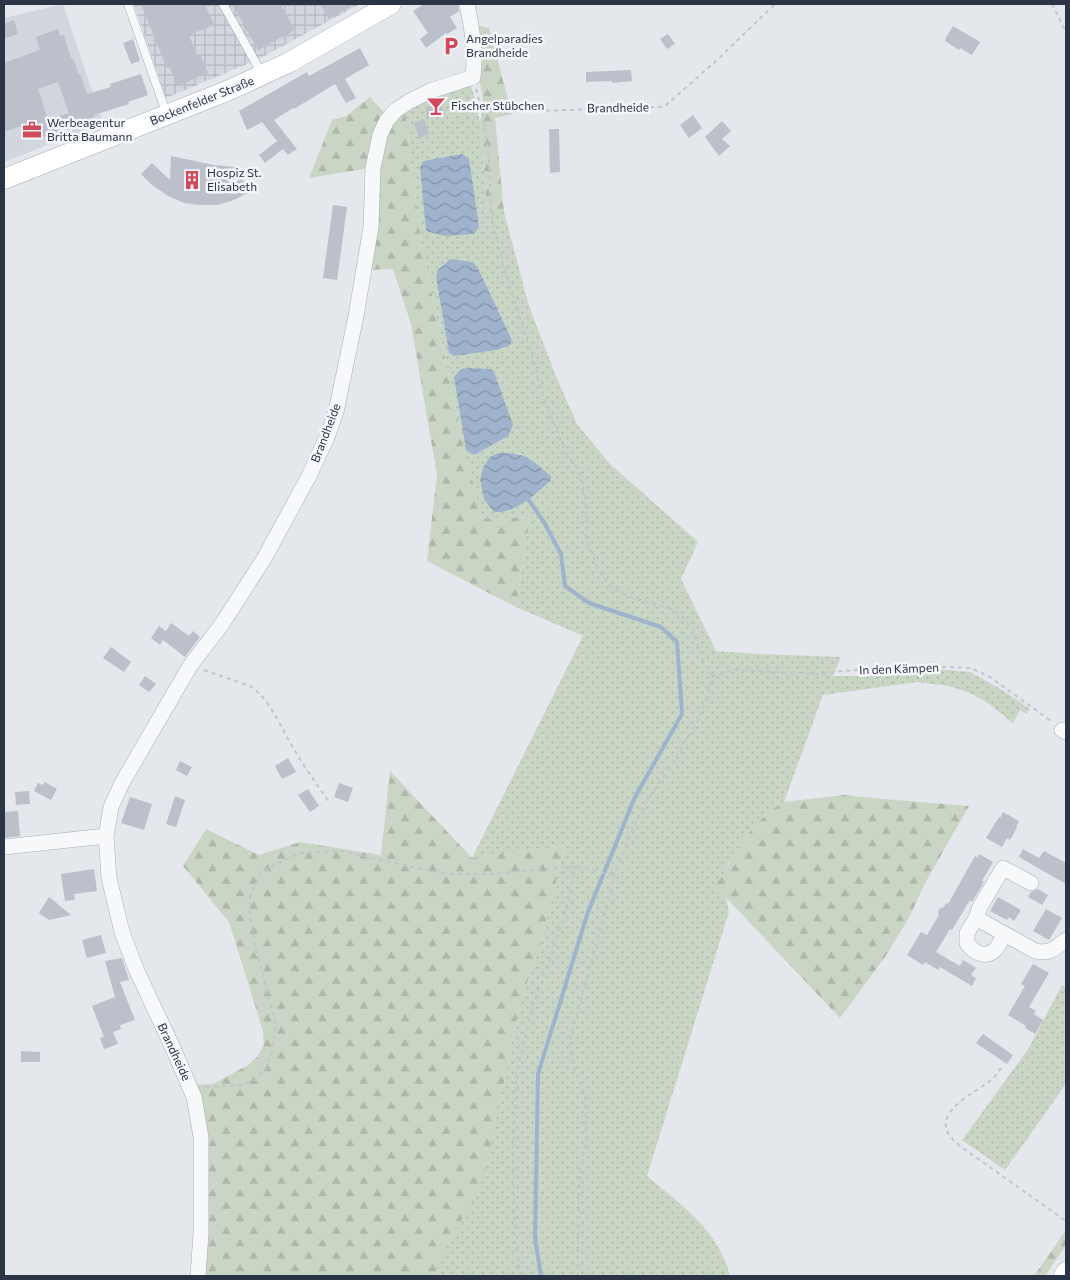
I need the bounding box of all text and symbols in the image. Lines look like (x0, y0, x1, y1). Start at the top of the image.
place label: Angelparadies Brandheide (466, 31, 543, 59)
parking icon: Angelparadies Brandheide (440, 35, 462, 57)
street label: Bockenfelder Straße (148, 73, 256, 127)
bar icon: Fischer Stübchen (425, 95, 447, 117)
place label: Fischer Stübchen (451, 98, 544, 112)
street label: Brandheide (587, 99, 649, 115)
place label: Werbeagentur Britta Baumann (47, 115, 132, 143)
office icon: Werbeagentur Britta Baumann (21, 119, 43, 141)
place label: Hospiz St. Elisabeth (207, 165, 262, 193)
building icon: Hospiz St. Elisabeth (181, 169, 203, 191)
street label: Brandheide (307, 401, 343, 464)
street label: In den Kämpen (859, 660, 939, 676)
street label: Brandheide (155, 1020, 194, 1083)

